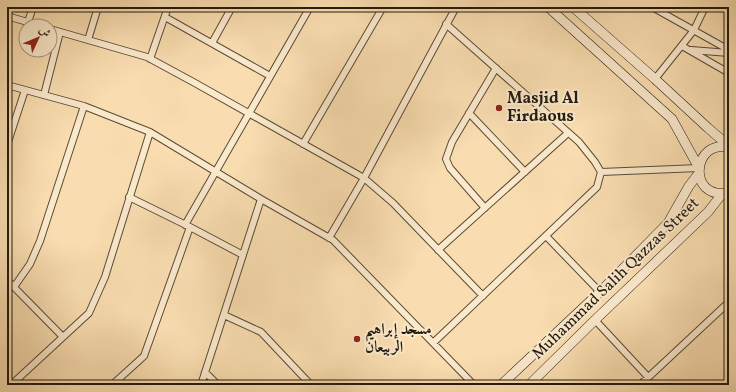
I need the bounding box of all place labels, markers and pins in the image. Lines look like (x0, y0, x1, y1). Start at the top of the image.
place label: Masjid Al Firdaous (507, 88, 579, 128)
marker: Masjid Al Firdaous (494, 103, 504, 113)
place label: مسجد إبراهيم الربيعان (365, 319, 432, 359)
marker: مسجد إبراهيم الربيعان (352, 334, 362, 344)

